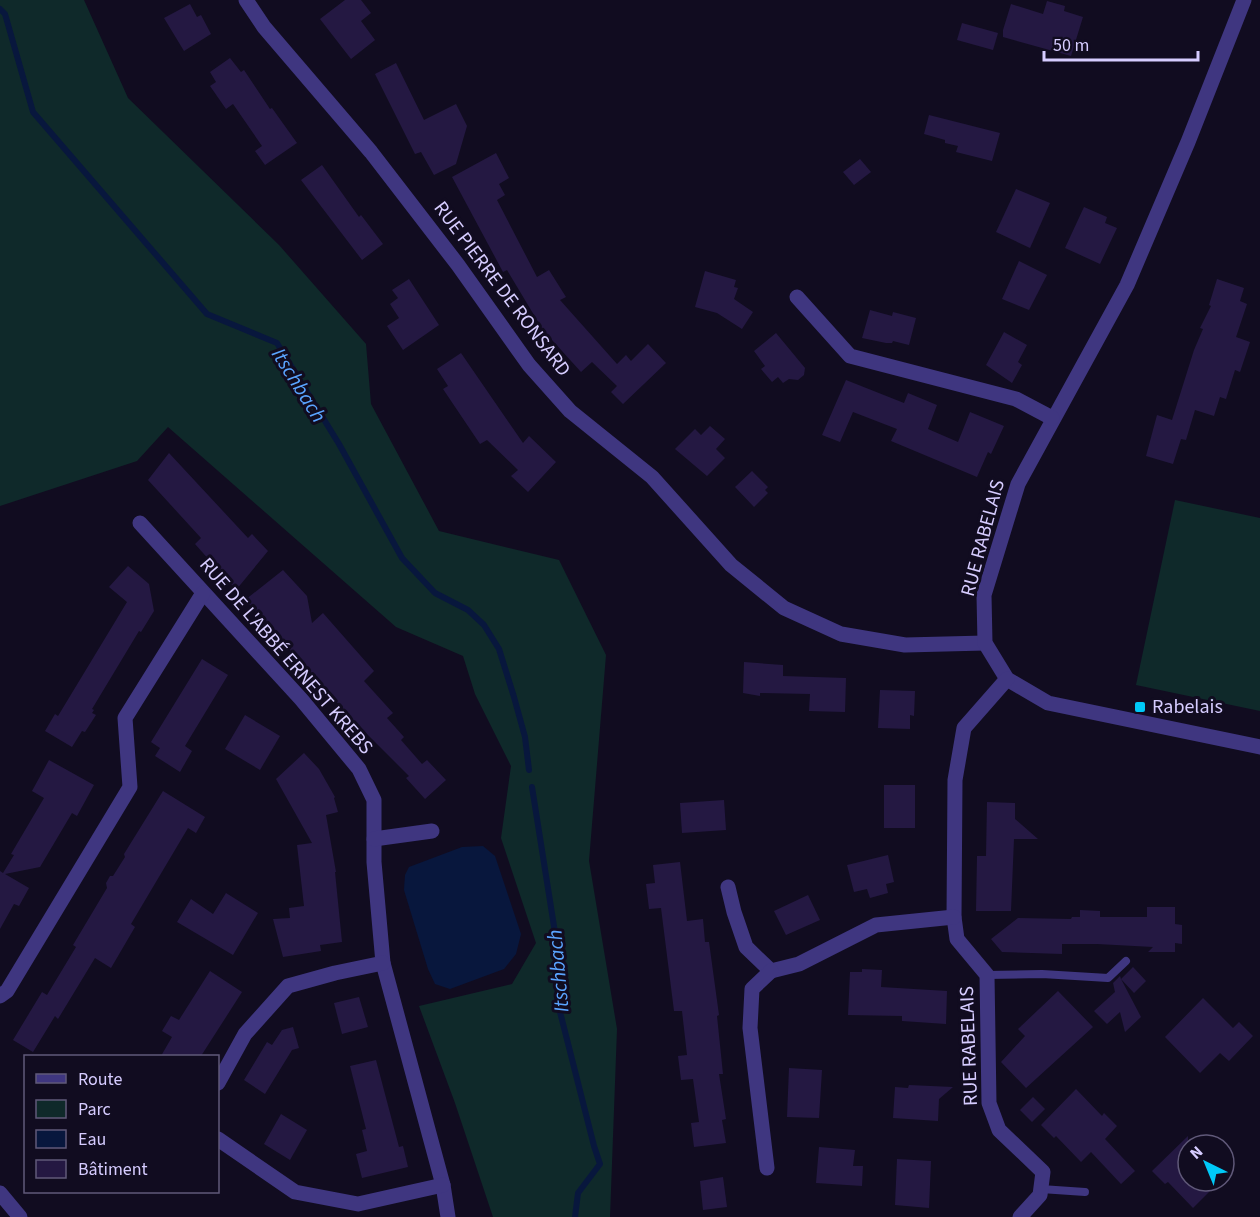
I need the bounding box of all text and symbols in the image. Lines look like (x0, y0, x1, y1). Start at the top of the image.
scale bar (1044, 24, 1198, 62)
text: 50 m (1053, 33, 1089, 58)
street label: RUE PIERRE DE RONSARD (427, 196, 577, 382)
water label: Itschbach (264, 342, 334, 428)
street label: RUE RABELAIS (954, 476, 1012, 600)
street label: RUE DE L'ABBÉ ERNEST KREBS (193, 552, 379, 760)
place label: Rabelais (1152, 693, 1223, 721)
marker: Rabelais (1133, 700, 1147, 714)
water label: Itschbach (539, 928, 577, 1014)
street label: RUE RABELAIS (953, 986, 985, 1106)
legend (24, 1055, 219, 1193)
text: Route (78, 1067, 122, 1092)
text: Parc (78, 1097, 111, 1122)
text: Eau (78, 1127, 106, 1152)
north arrow (1176, 1133, 1236, 1193)
text: N (1185, 1141, 1208, 1164)
text: Bâtiment (78, 1157, 148, 1182)

